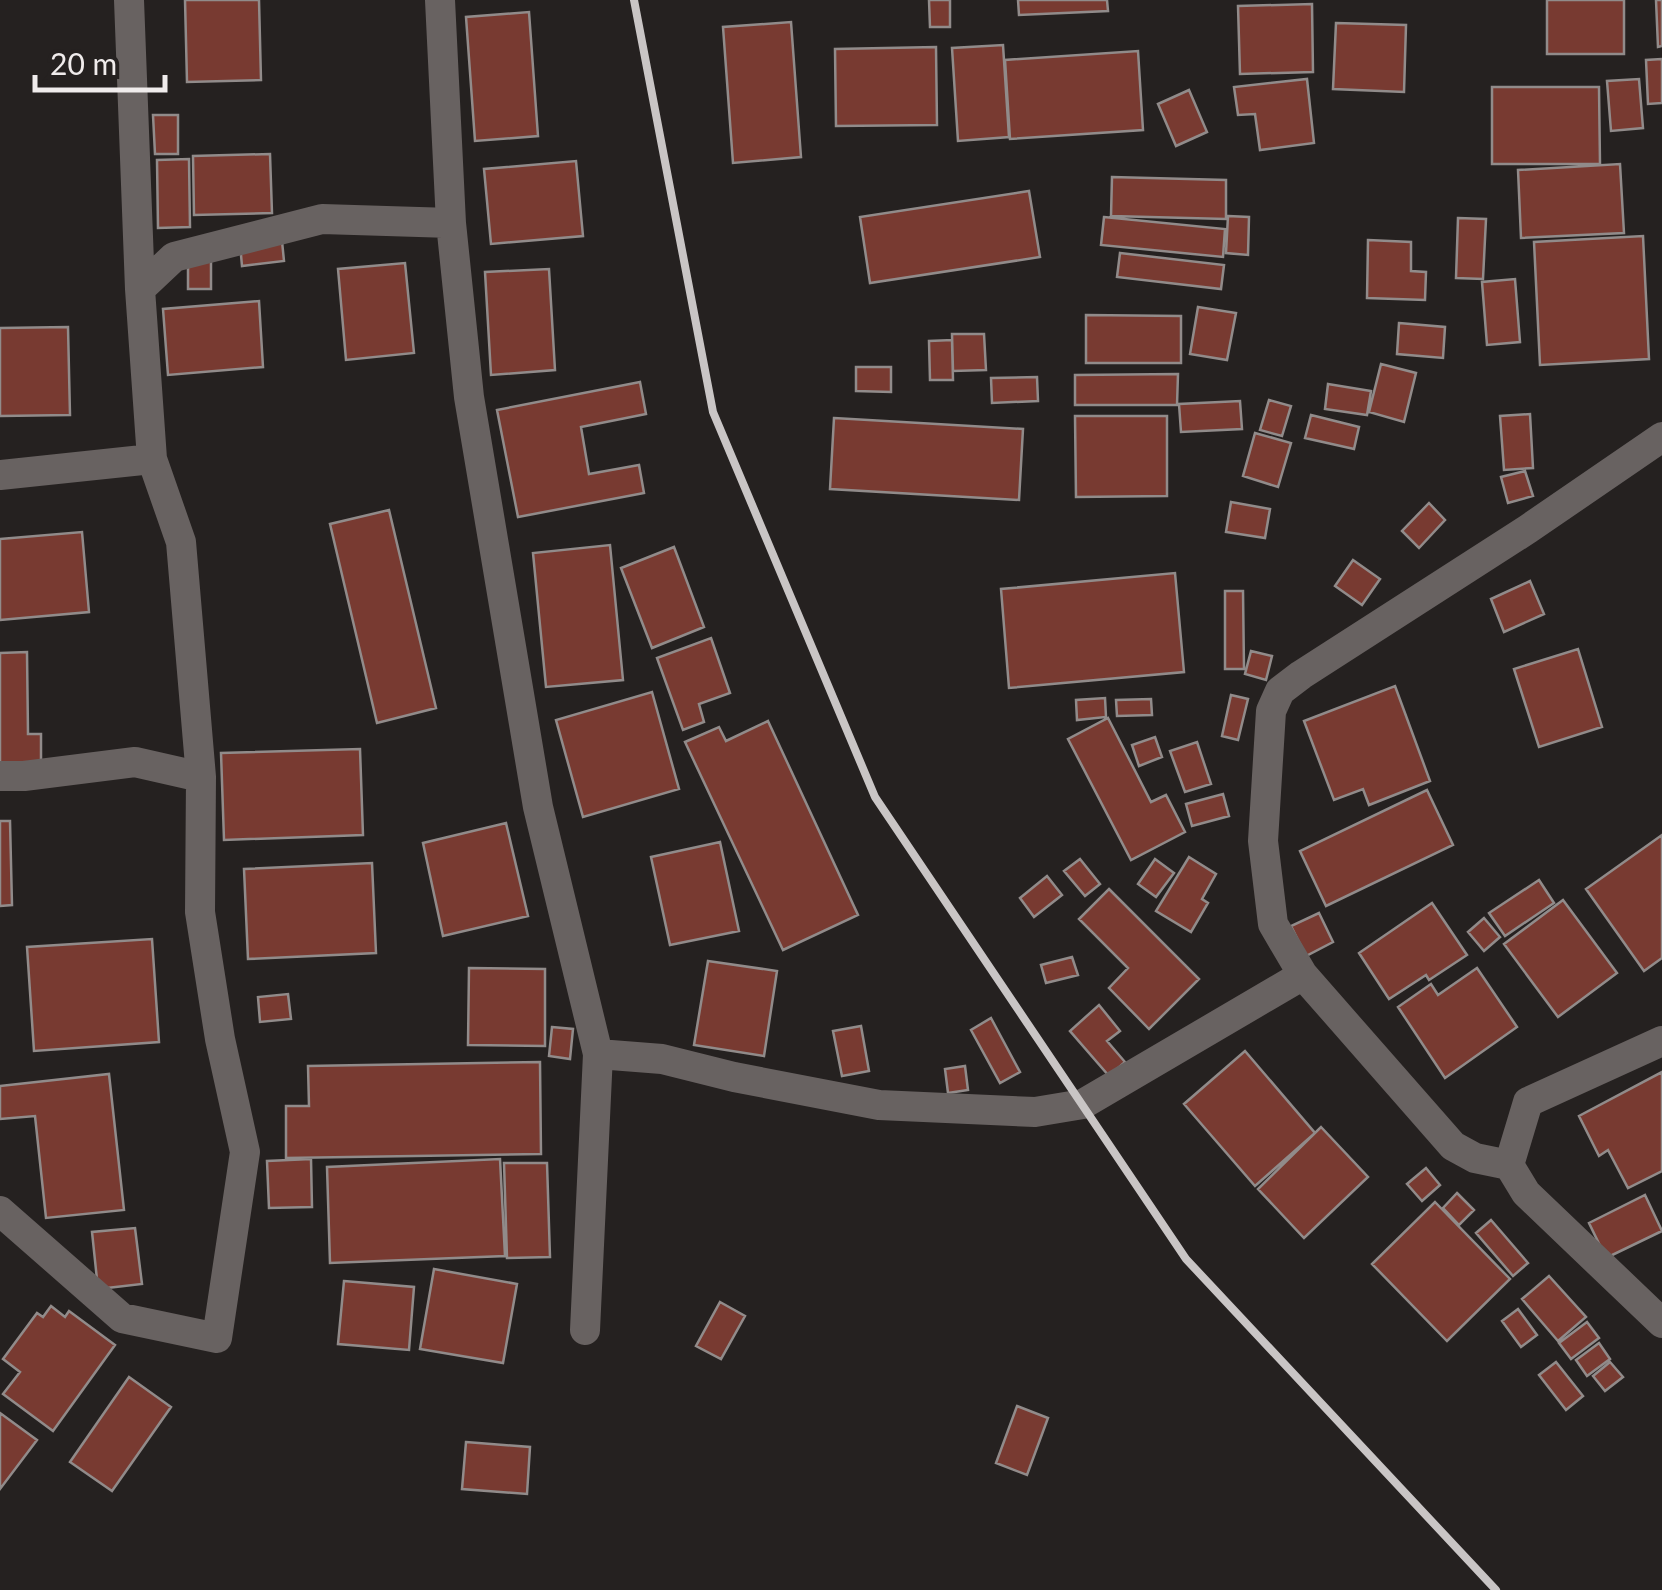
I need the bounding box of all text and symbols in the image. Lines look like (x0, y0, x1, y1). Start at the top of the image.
scale bar (35, 30, 165, 92)
text: 20 m (50, 45, 117, 81)

